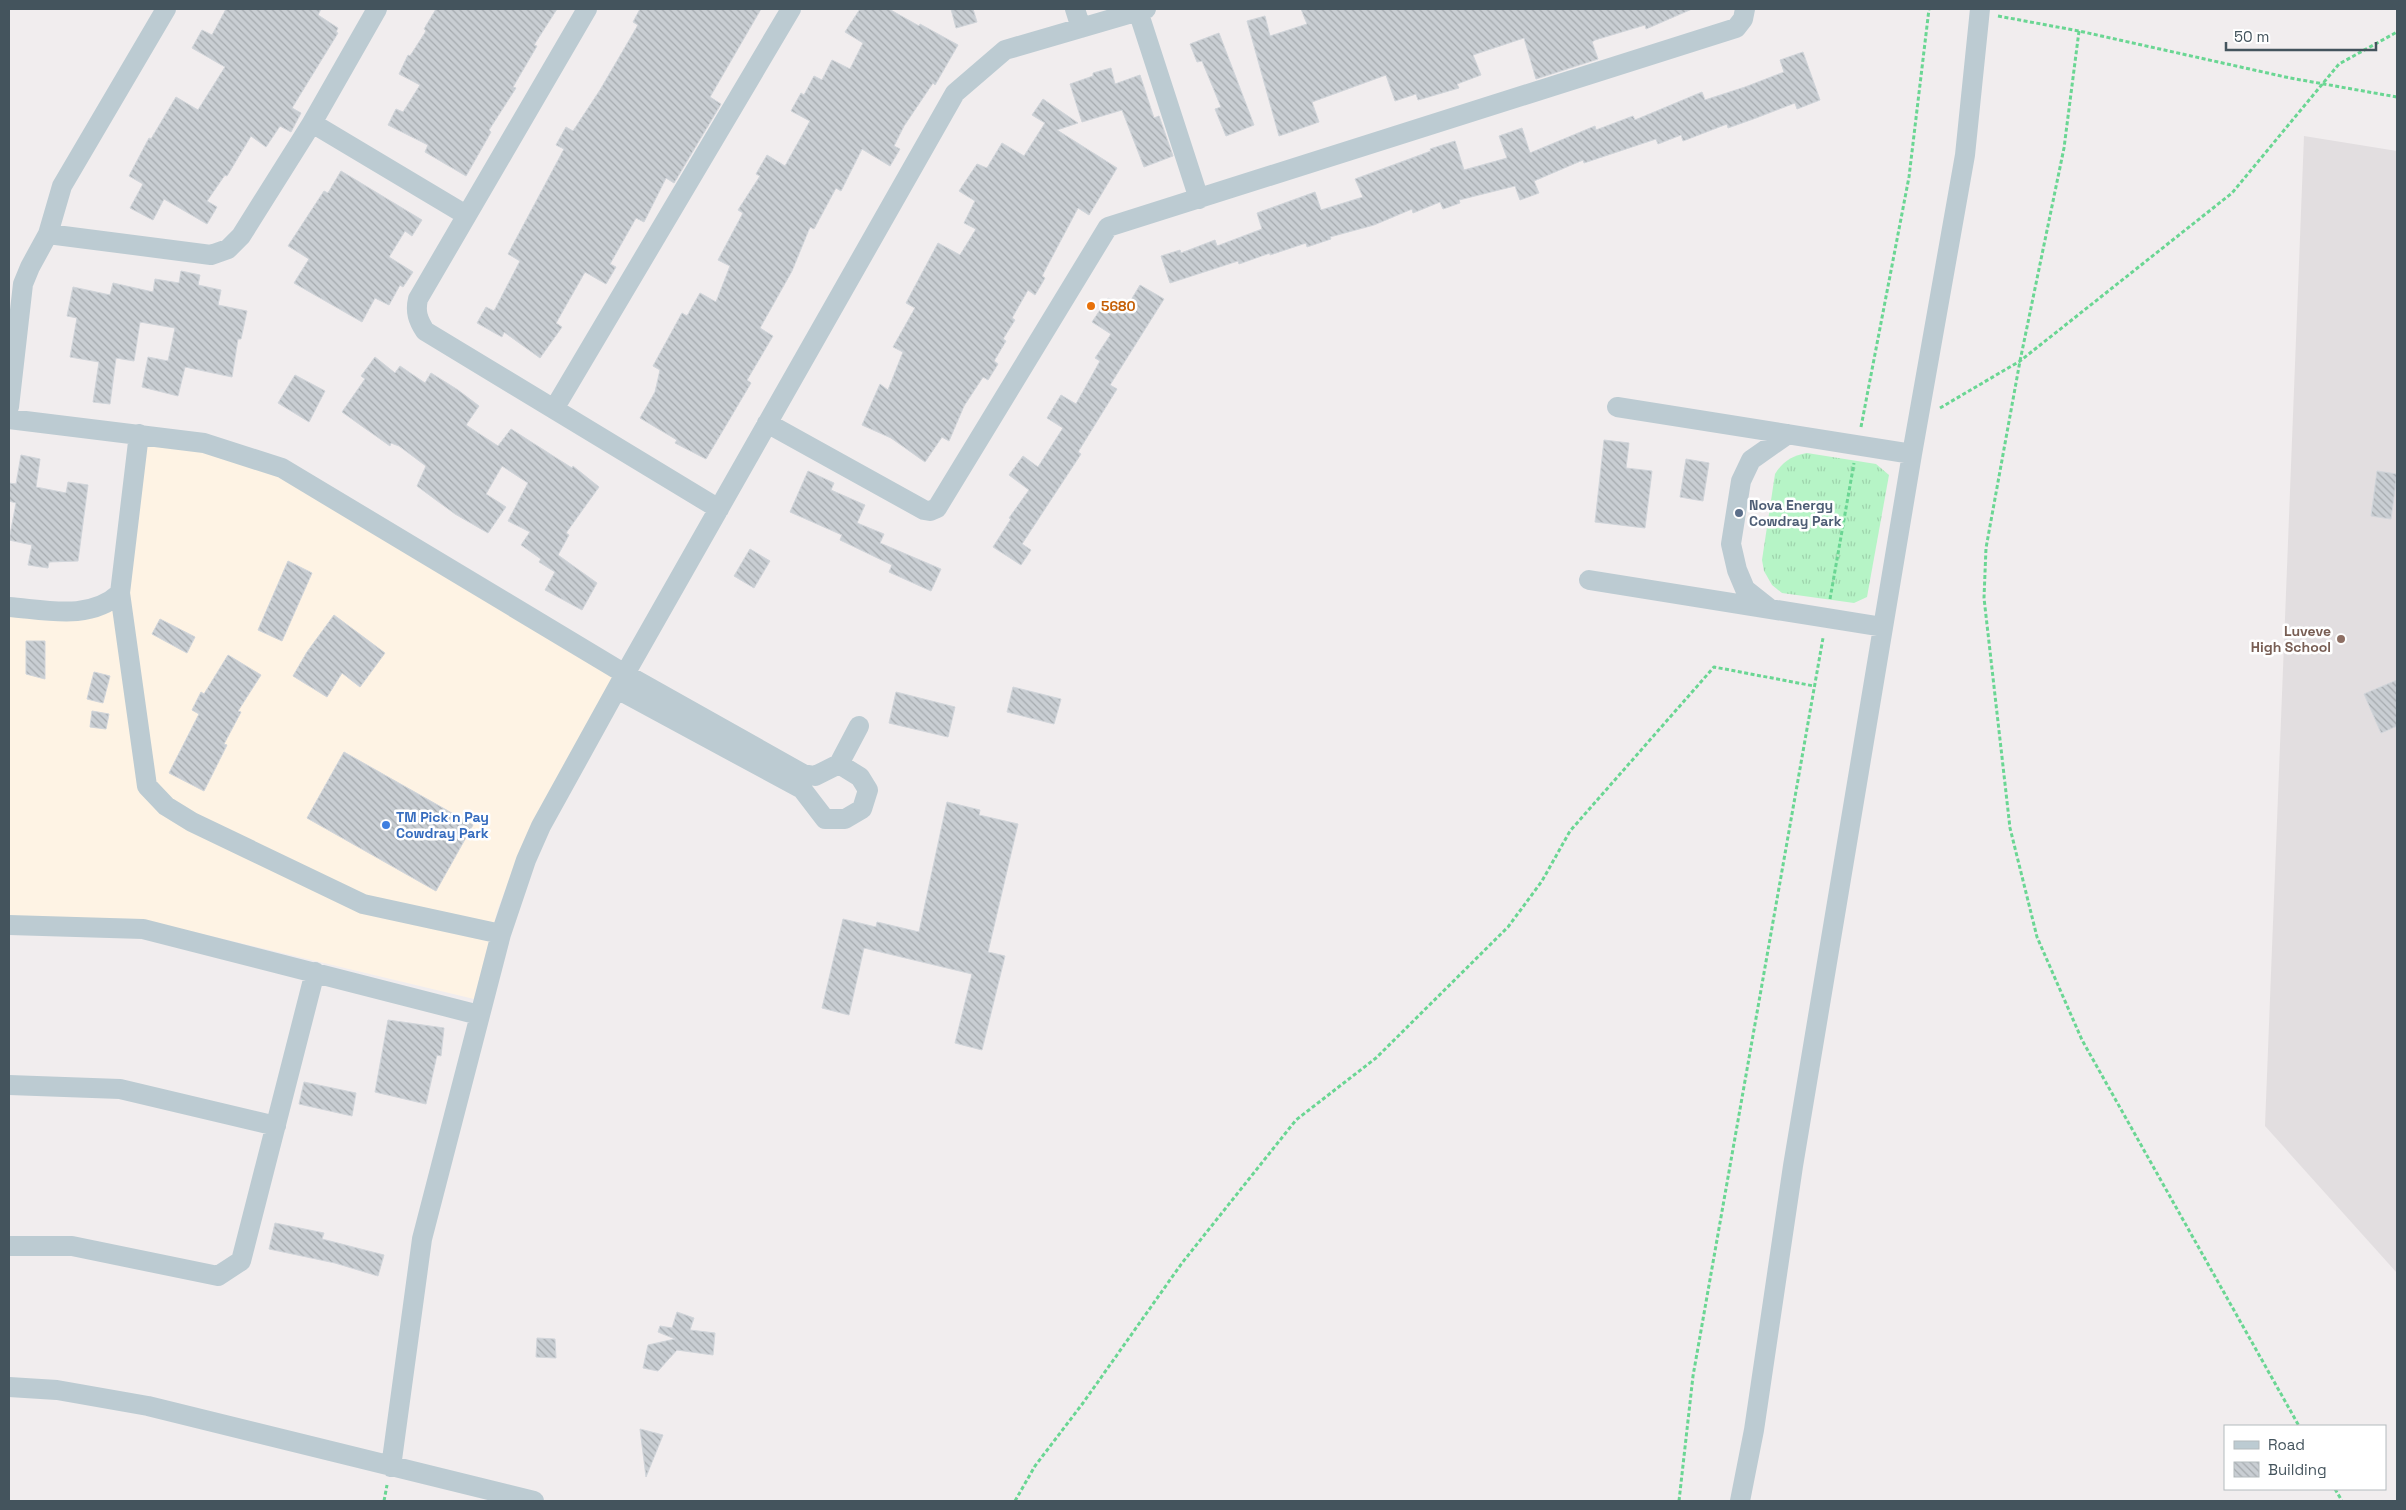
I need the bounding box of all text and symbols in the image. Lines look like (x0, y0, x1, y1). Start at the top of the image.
scale bar (2226, 20, 2376, 52)
text: 50 m (2234, 27, 2269, 46)
place label: 5680 (1101, 297, 1136, 315)
marker: 5680 (1085, 300, 1097, 312)
place label: Nova Energy Cowdray Park (1749, 496, 1842, 530)
marker: Nova Energy Cowdray Park (1733, 507, 1745, 519)
place label: Luveve High School (2251, 622, 2331, 656)
marker: Luveve High School (2335, 633, 2347, 645)
place label: TM Pick n Pay Cowdray Park (396, 808, 489, 842)
marker: TM Pick n Pay Cowdray Park (380, 819, 392, 831)
legend (2224, 1425, 2386, 1490)
text: Road (2268, 1435, 2305, 1454)
text: Building (2268, 1460, 2327, 1479)

